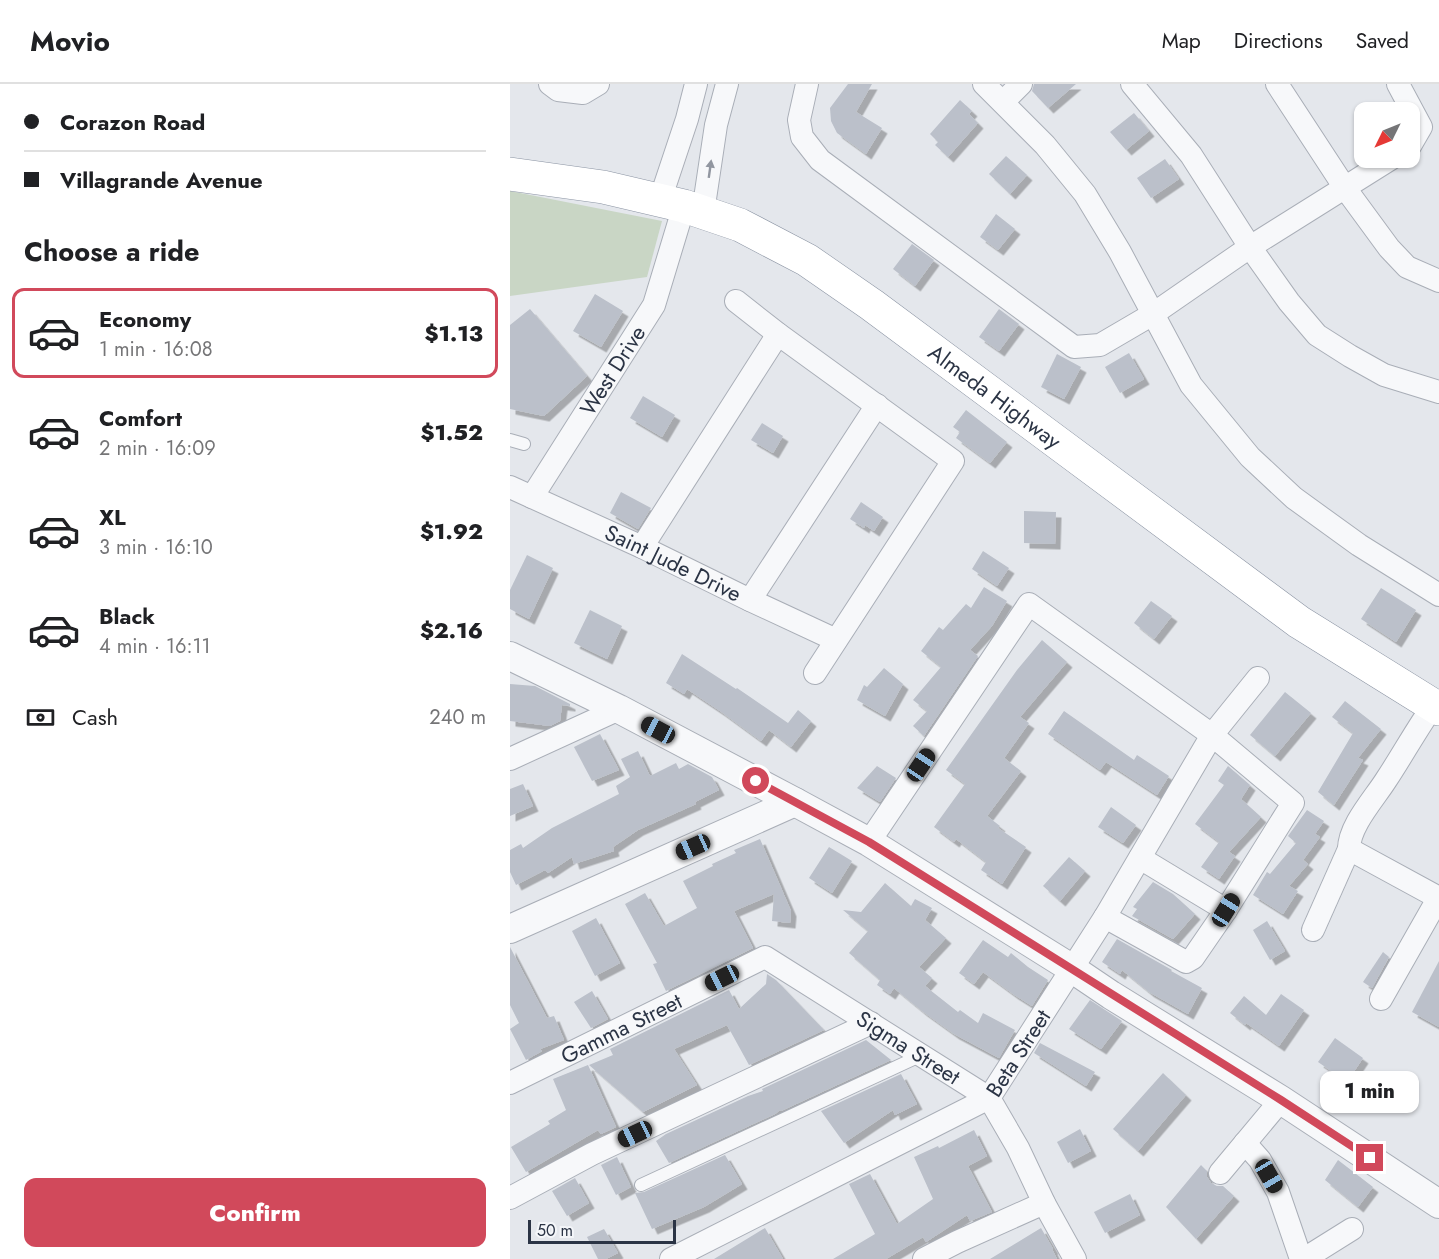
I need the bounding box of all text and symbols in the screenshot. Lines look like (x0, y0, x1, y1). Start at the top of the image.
text: Movio (30, 21, 110, 62)
text: Map (1162, 26, 1201, 56)
text: Directions (1234, 26, 1323, 56)
text: Saved (1356, 26, 1409, 56)
north arrow (1354, 102, 1420, 168)
map controls (1354, 102, 1420, 168)
text: Corazon Road (60, 106, 205, 138)
one-way arrow (705, 159, 714, 178)
text: Villagrande Avenue (60, 164, 263, 196)
text: Choose a ride (24, 232, 199, 271)
text: Economy (99, 303, 191, 335)
icon: car (27, 306, 81, 360)
text: $1.13 (424, 317, 483, 349)
street label: West Drive (572, 319, 653, 422)
text: 1 min · 16:08 (99, 335, 213, 364)
street label: Almeda Highway (922, 336, 1068, 457)
text: Comfort (99, 402, 182, 434)
icon: car (27, 405, 81, 459)
text: $1.52 (420, 416, 483, 448)
text: 2 min · 16:09 (99, 434, 216, 463)
text: XL (99, 501, 126, 533)
icon: car (27, 504, 81, 558)
text: $1.92 (420, 515, 483, 547)
street label: Saint Jude Drive (600, 516, 747, 609)
text: 3 min · 16:10 (99, 533, 213, 562)
text: Black (99, 600, 155, 632)
icon: car (27, 603, 81, 657)
text: $2.16 (420, 614, 483, 646)
text: 4 min · 16:11 (99, 632, 210, 661)
icon: cash (24, 701, 57, 734)
text: Cash (72, 701, 118, 733)
text: 240 m (429, 703, 486, 732)
car (638, 714, 678, 746)
car (903, 745, 939, 785)
route start (742, 767, 769, 794)
car (673, 831, 713, 863)
car (1209, 890, 1243, 930)
car (702, 962, 742, 994)
street label: Gamma Street (555, 984, 688, 1072)
street label: Beta Street (978, 1002, 1058, 1103)
street label: Sigma Street (850, 1003, 967, 1092)
callout: 1 min (1320, 1071, 1420, 1113)
text: 1 min (1344, 1077, 1395, 1106)
car (615, 1118, 655, 1150)
route end (1356, 1144, 1383, 1171)
car (1252, 1156, 1286, 1196)
button: Confirm (24, 1178, 486, 1247)
scale bar (528, 1217, 676, 1244)
text: 50 m (537, 1219, 573, 1242)

